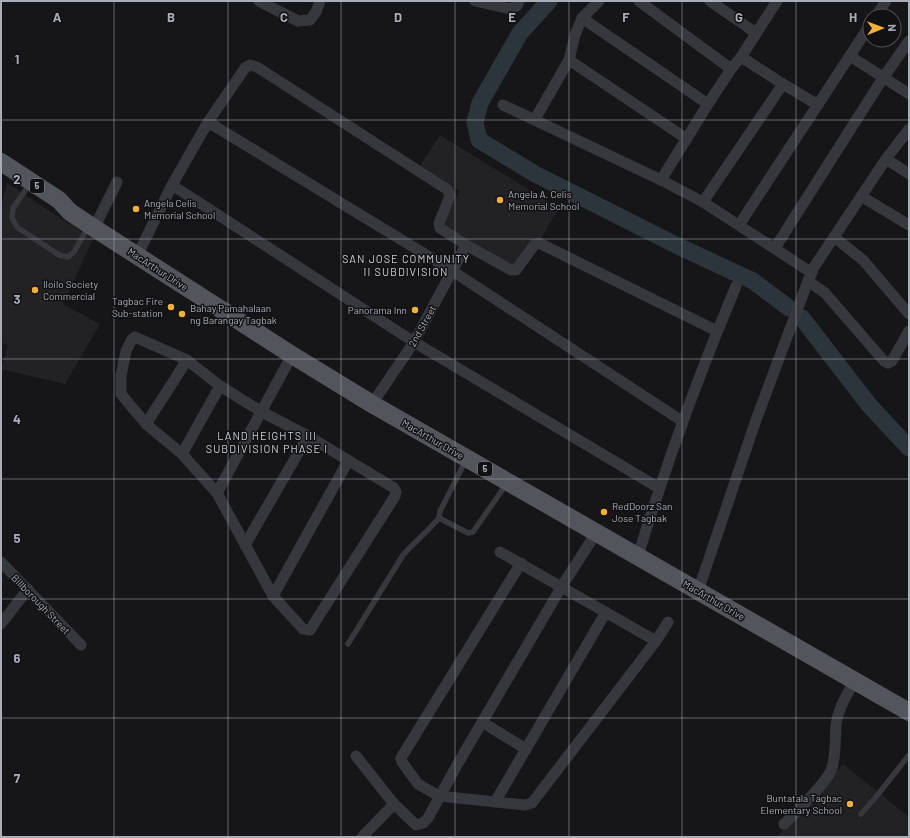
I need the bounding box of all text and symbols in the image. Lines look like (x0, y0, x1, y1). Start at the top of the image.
north arrow (862, 8, 902, 48)
text: A (53, 9, 62, 25)
text: B (167, 9, 175, 25)
text: C (280, 9, 288, 25)
text: D (394, 9, 402, 25)
text: E (508, 9, 516, 25)
text: F (622, 9, 630, 25)
text: G (735, 9, 743, 25)
text: H (849, 9, 857, 25)
text: N (886, 24, 899, 32)
text: 1 (15, 51, 19, 67)
text: 2 (13, 171, 21, 187)
road number: 5 (30, 179, 44, 193)
place label: Angela A. Celis Memorial School (508, 188, 579, 212)
marker: Angela A. Celis Memorial School (495, 195, 505, 205)
place label: Angela Celis Memorial School (144, 197, 215, 221)
marker: Angela Celis Memorial School (131, 204, 141, 214)
street label: MacArthur Drive (126, 245, 190, 293)
district label: SAN JOSE COMMUNITY II SUBDIVISION (342, 252, 470, 278)
place label: Iloilo Society Commercial (43, 278, 99, 302)
marker: Iloilo Society Commercial (30, 285, 40, 295)
text: 3 (13, 291, 21, 307)
place label: Tagbac Fire Sub-station (112, 295, 163, 319)
marker: Tagbac Fire Sub-station (166, 302, 176, 312)
place label: Bahay Pamahalaan ng Barangay Tagbak (190, 302, 277, 326)
street label: 2nd Street (406, 303, 438, 349)
place label: Panorama Inn (348, 304, 407, 316)
marker: Panorama Inn (410, 305, 420, 315)
marker: Bahay Pamahalaan ng Barangay Tagbak (177, 309, 187, 319)
text: 4 (13, 411, 21, 427)
street label: MacArthur Drive (400, 416, 466, 462)
district label: LAND HEIGHTS III SUBDIVISION PHASE I (206, 429, 328, 455)
road number: 5 (478, 462, 492, 476)
place label: RedDoorz San Jose Tagbak (612, 500, 672, 524)
marker: RedDoorz San Jose Tagbak (599, 507, 609, 517)
text: 5 (13, 530, 21, 546)
street label: Billborough Street (9, 572, 73, 637)
street label: MacArthur Drive (681, 577, 747, 623)
text: 6 (14, 650, 21, 666)
text: 7 (14, 770, 21, 786)
place label: Buntatala Tagbac Elementary School (761, 792, 842, 816)
marker: Buntatala Tagbac Elementary School (845, 799, 855, 809)

